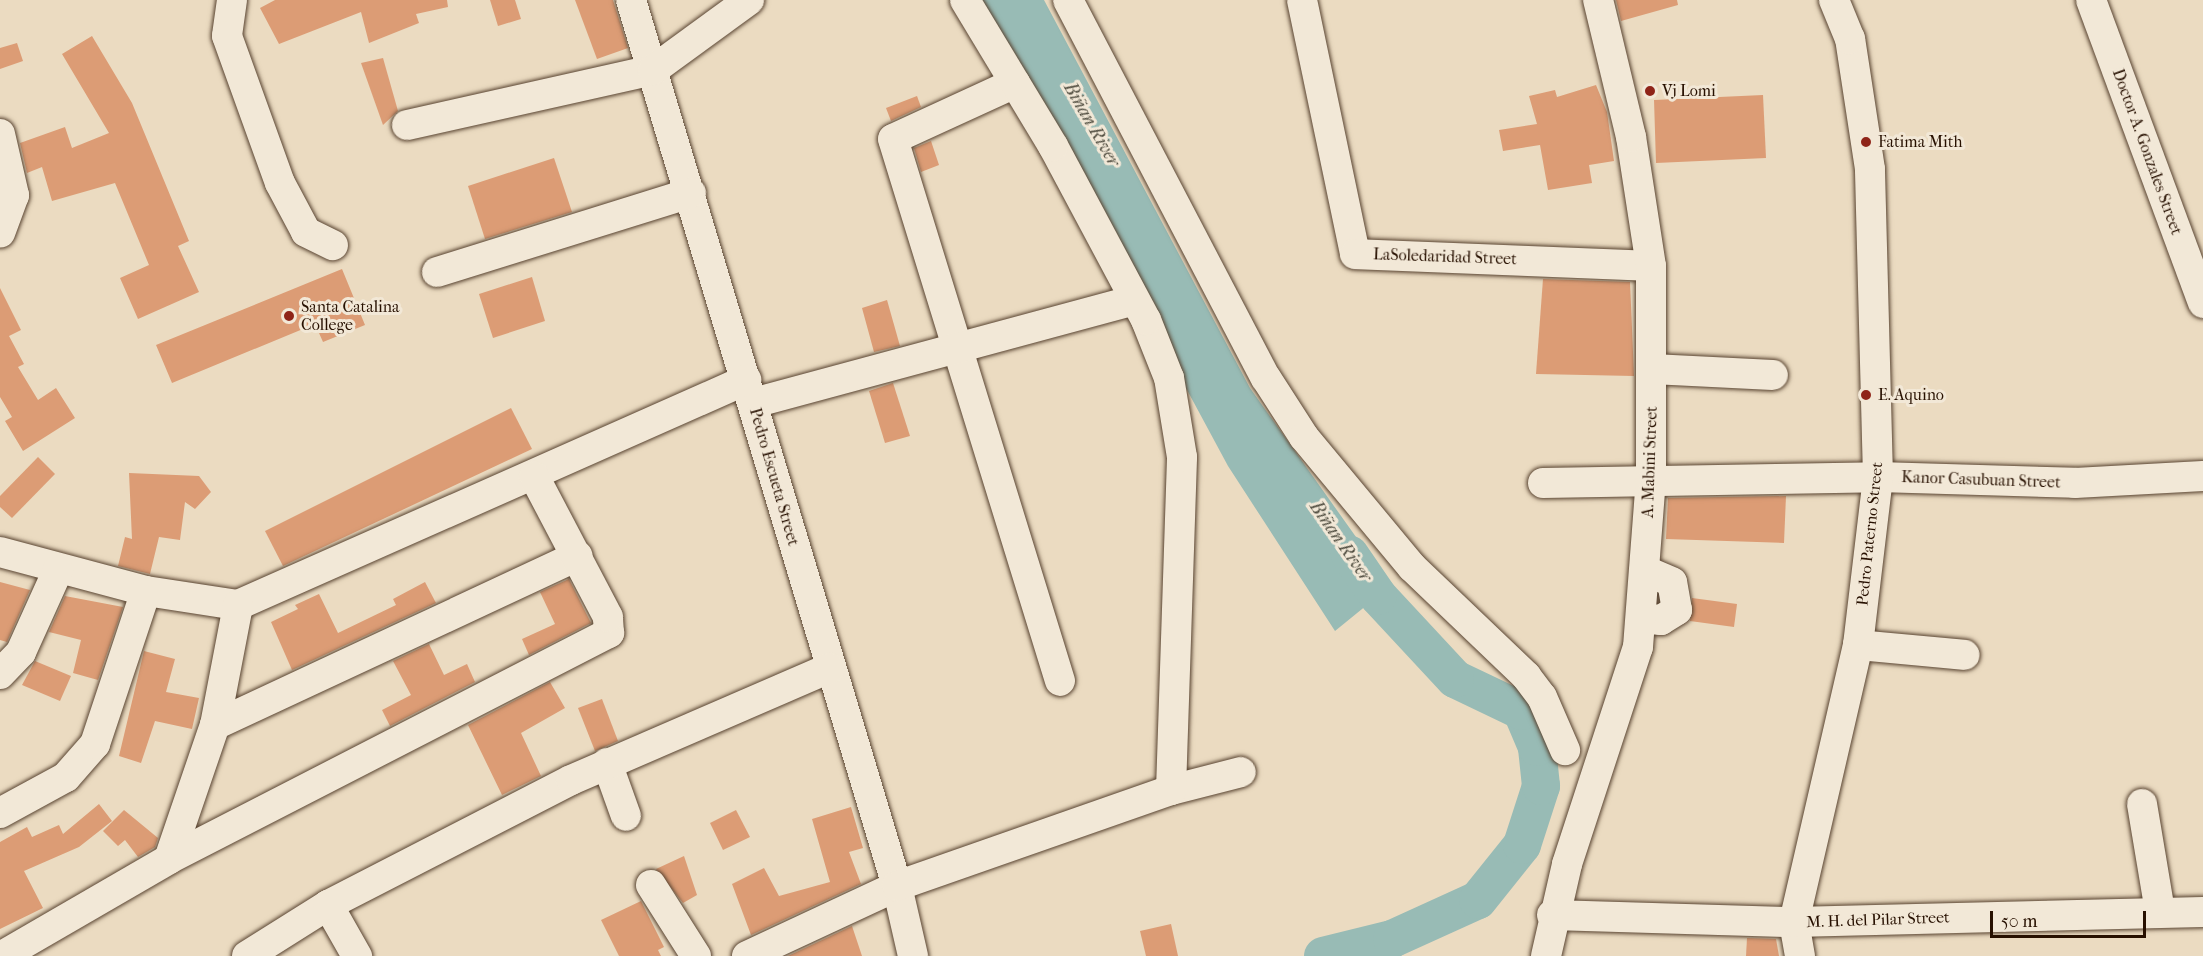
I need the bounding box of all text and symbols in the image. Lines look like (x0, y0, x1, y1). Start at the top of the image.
street label: Doctor A. Gonzales Street (2108, 66, 2186, 238)
water label: Biñan River (1058, 79, 1124, 171)
place label: Vj Lomi (1662, 81, 1716, 101)
marker: Vj Lomi (1643, 84, 1657, 98)
place label: Fatima Mith (1878, 132, 1962, 152)
marker: Fatima Mith (1859, 135, 1873, 149)
street label: LaSoledaridad Street (1373, 245, 1517, 269)
place label: Santa Catalina College (301, 297, 400, 335)
marker: Santa Catalina College (282, 309, 296, 323)
place label: E. Aquino (1878, 385, 1944, 405)
marker: E. Aquino (1859, 388, 1873, 402)
street label: Pedro Escueta Street (745, 406, 803, 548)
street label: A. Mabini Street (1638, 406, 1662, 518)
street label: Pedro Paterno Street (1853, 461, 1887, 607)
street label: Kanor Casubuan Street (1901, 468, 2061, 492)
water label: Biñan River (1304, 497, 1376, 587)
scale bar (1993, 899, 2149, 937)
street label: M. H. del Pilar Street (1806, 908, 1950, 932)
text: 50 m (2001, 911, 2037, 932)

